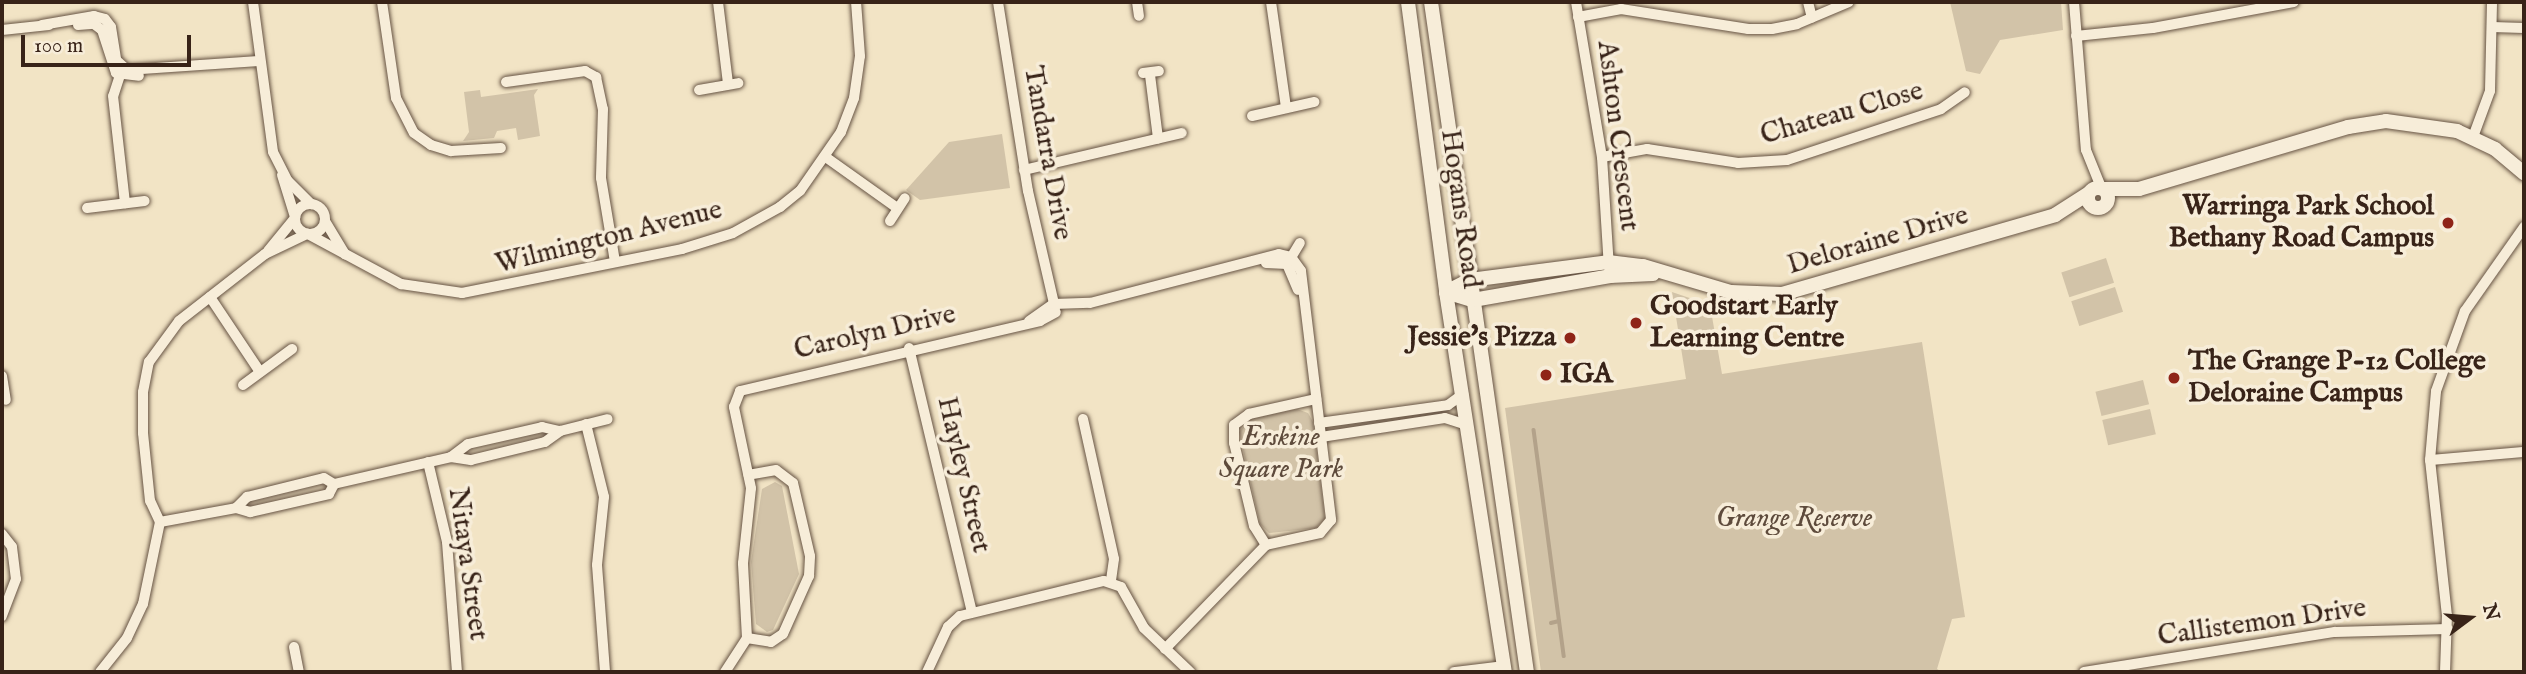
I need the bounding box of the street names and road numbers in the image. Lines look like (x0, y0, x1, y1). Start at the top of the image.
street label: Ashton Crescent (1589, 39, 1645, 233)
street label: Tandarra Drive (1015, 63, 1079, 243)
street label: Chateau Close (1757, 75, 1927, 153)
street label: Hogans Road (1432, 127, 1488, 291)
street label: Wilmington Avenue (492, 194, 726, 282)
street label: Deloraine Drive (1784, 199, 1972, 283)
street label: Carolyn Drive (791, 298, 959, 368)
street label: Hayley Street (929, 394, 997, 556)
street label: Nitaya Street (440, 485, 494, 643)
street label: Callistemon Drive (2156, 592, 2368, 654)

